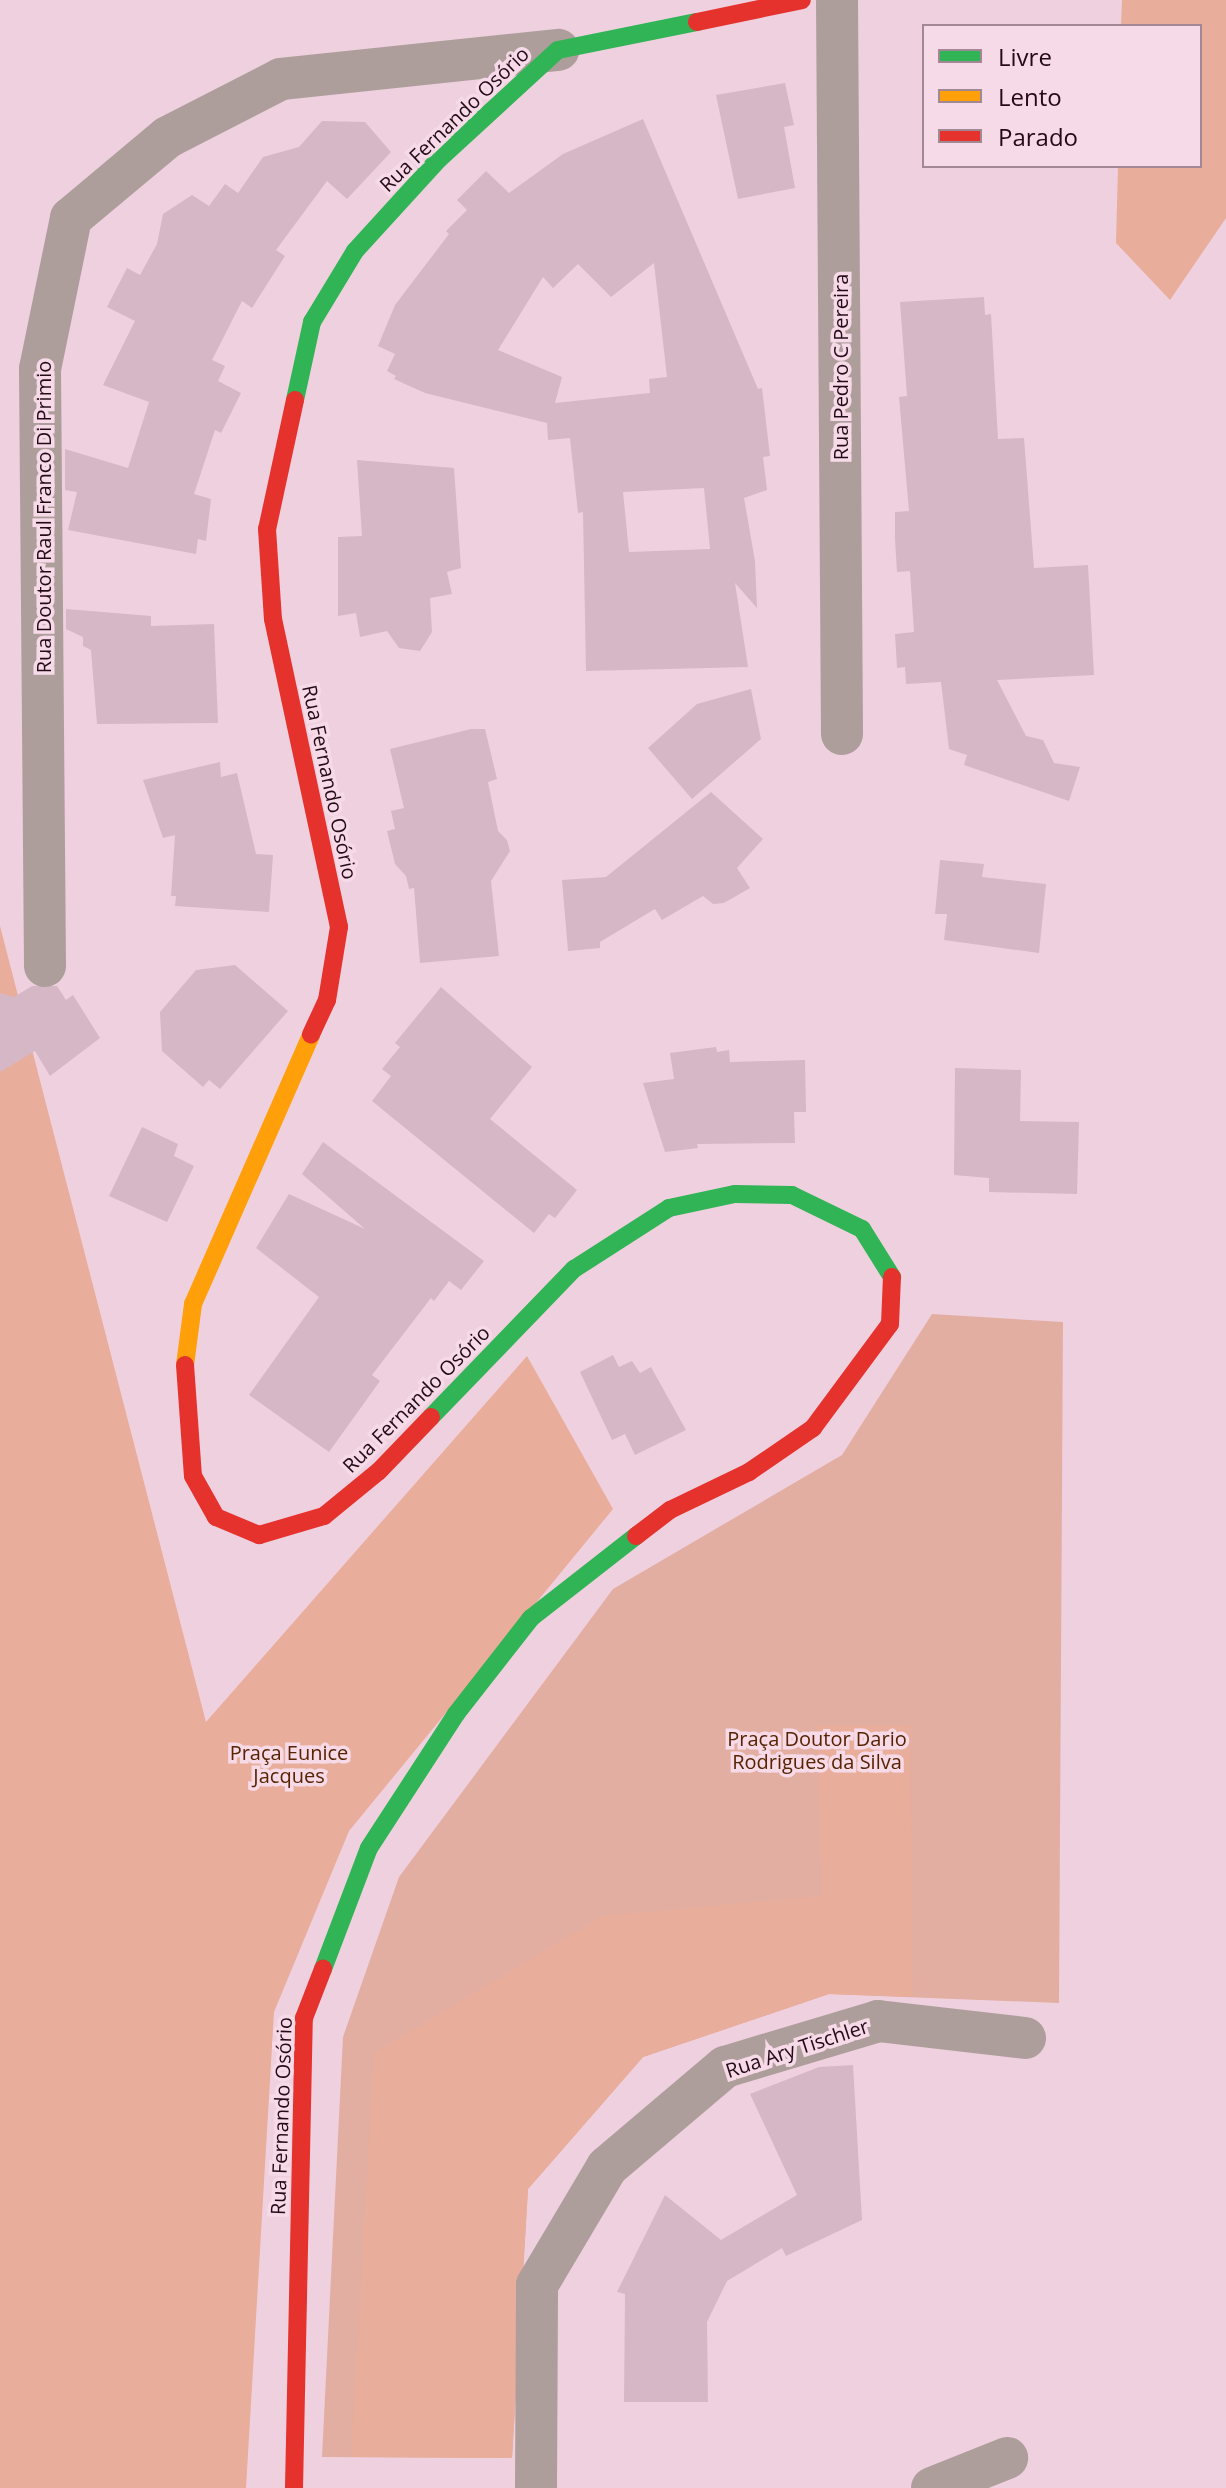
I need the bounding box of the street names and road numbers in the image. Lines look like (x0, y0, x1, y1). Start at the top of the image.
street label: Rua Fernando Osório (374, 42, 534, 196)
street label: Rua Pedro C Pereira (828, 274, 852, 460)
street label: Rua Doutor Raul Franco Di Primio (31, 361, 55, 673)
street label: Rua Fernando Osório (298, 683, 362, 881)
street label: Rua Fernando Osório (337, 1320, 495, 1478)
street label: Rua Ary Tischler (723, 2014, 871, 2082)
street label: Rua Fernando Osório (266, 2017, 296, 2215)

